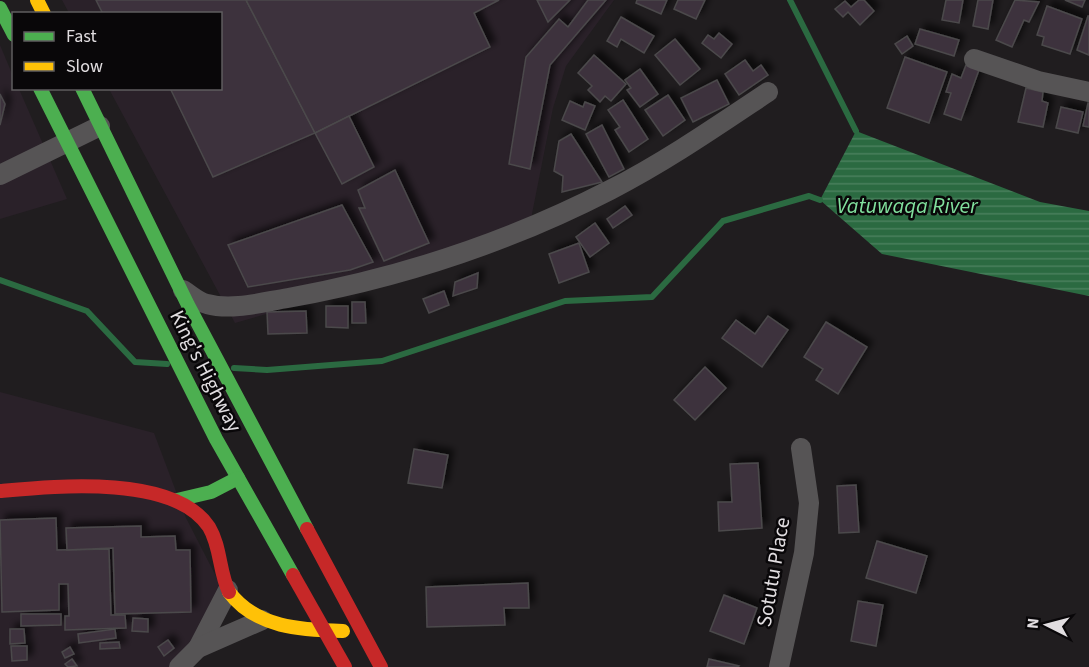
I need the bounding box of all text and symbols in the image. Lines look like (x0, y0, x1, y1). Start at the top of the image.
legend (12, 12, 222, 90)
text: Fast (66, 24, 97, 49)
text: Slow (66, 54, 103, 79)
water label: Vatuwaqa River (837, 190, 979, 222)
street label: King's Highway (162, 305, 250, 437)
street label: Sotutu Place (749, 515, 797, 629)
north arrow (1017, 595, 1077, 655)
text: N (1022, 617, 1045, 630)

